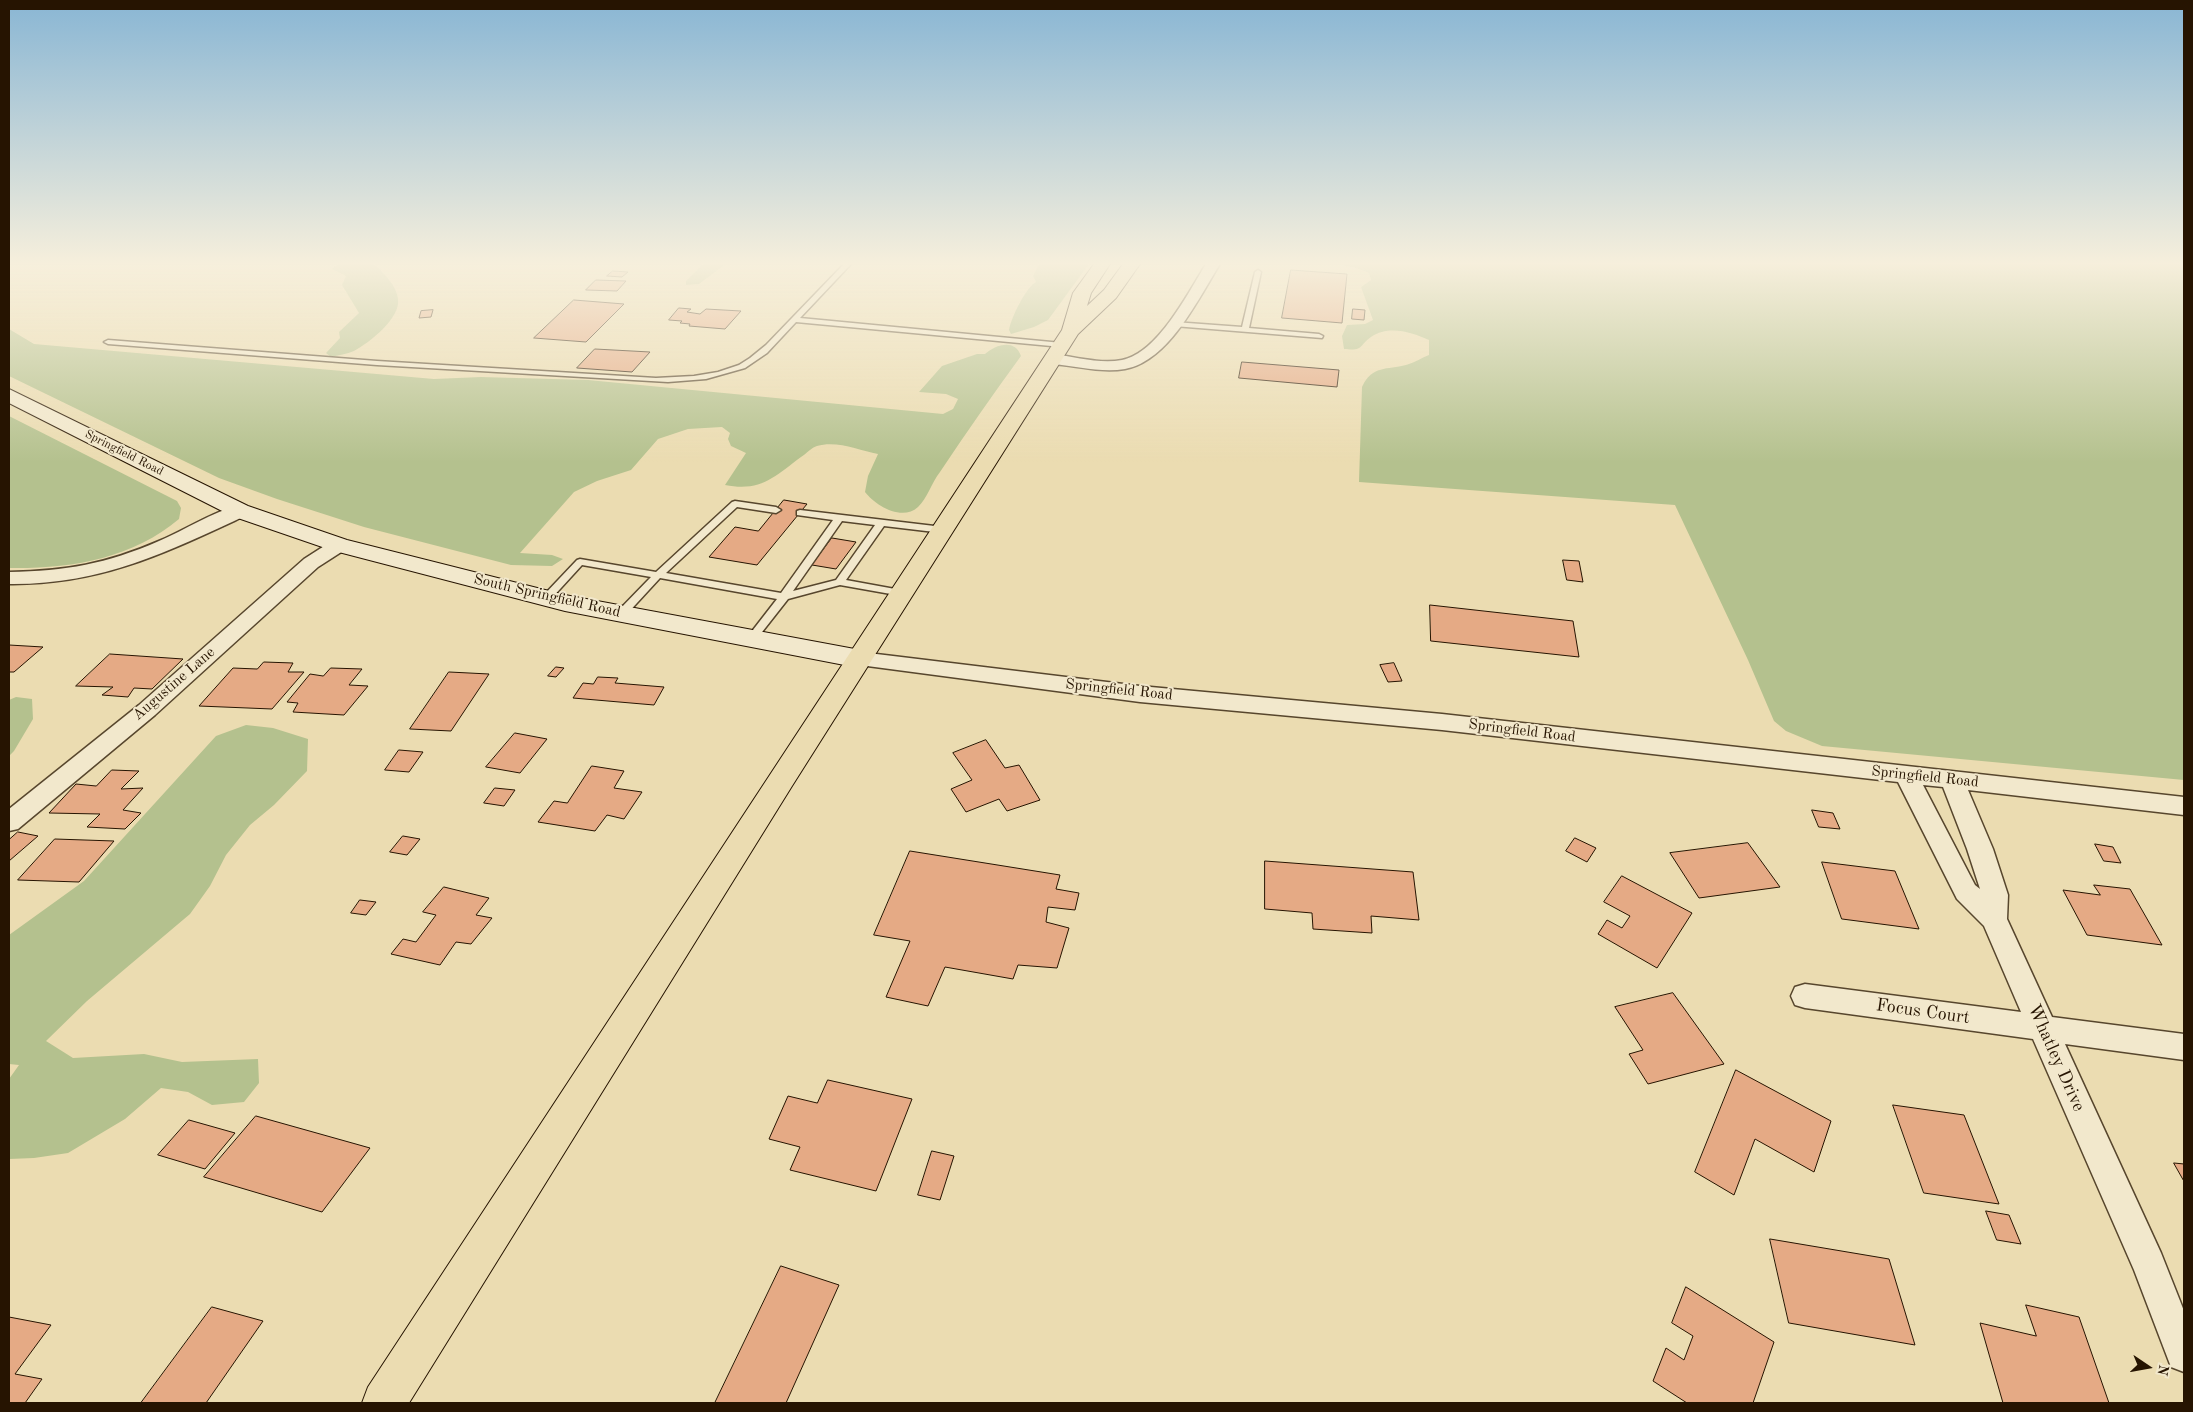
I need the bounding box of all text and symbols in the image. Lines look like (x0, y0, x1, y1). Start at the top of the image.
street label: Springfield Road (82, 427, 166, 479)
street label: South Springfield Road (472, 570, 622, 622)
street label: Augustine Lane (129, 643, 219, 725)
street label: Springfield Road (1064, 675, 1174, 705)
street label: Springfield Road (1467, 715, 1577, 747)
street label: Springfield Road (1870, 762, 1980, 792)
street label: Focus Court (1875, 995, 1971, 1029)
street label: Whatley Drive (2023, 1001, 2089, 1115)
north arrow (2123, 1342, 2173, 1392)
text: N (2155, 1363, 2171, 1377)

